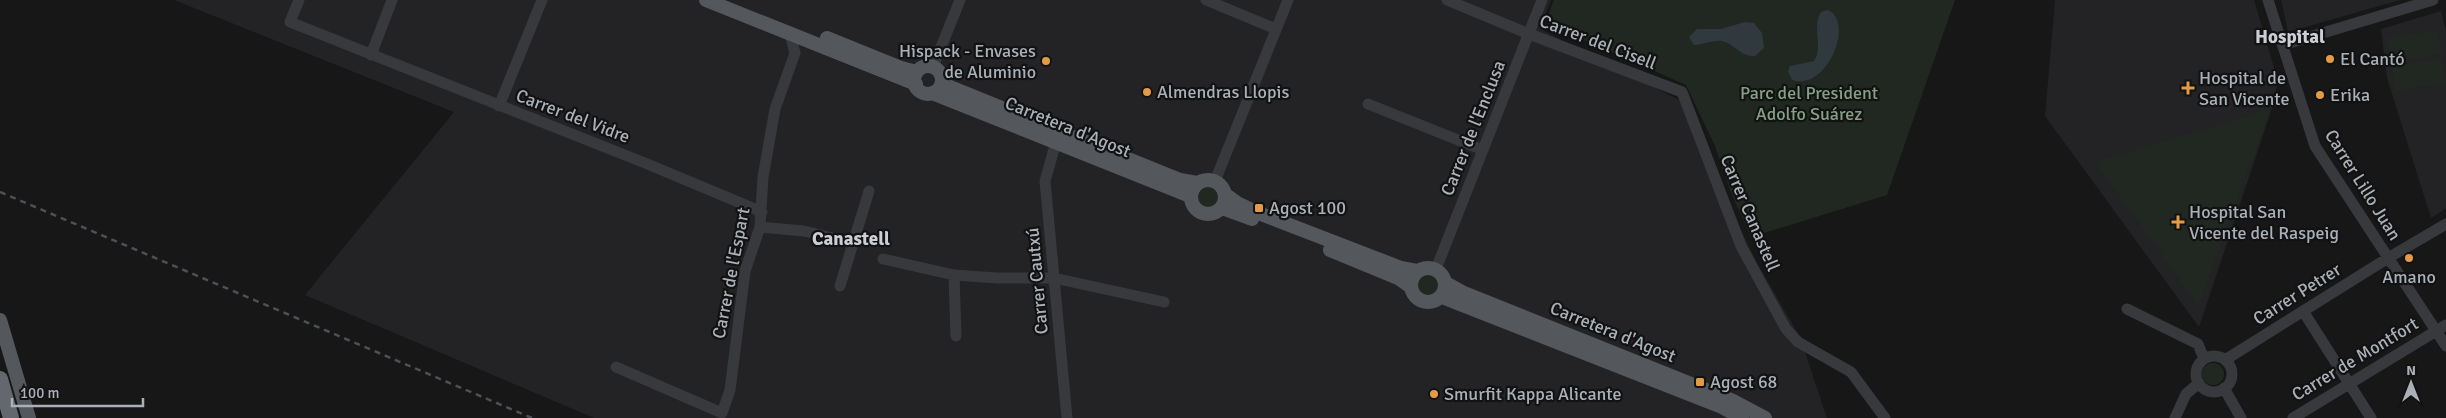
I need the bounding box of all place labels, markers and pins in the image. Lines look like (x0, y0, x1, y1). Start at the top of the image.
place label: Hispack - Envases de Aluminio (899, 40, 1036, 83)
place label: El Cantó (2340, 48, 2405, 70)
marker: El Cantó (2324, 53, 2336, 65)
marker: Hispack - Envases de Aluminio (1040, 55, 1052, 67)
place label: Hospital de San Vicente (2199, 67, 2289, 110)
place label: Almendras Llopis (1157, 81, 1289, 103)
marker: Hospital de San Vicente (2181, 81, 2195, 95)
place label: Erika (2330, 84, 2370, 106)
marker: Almendras Llopis (1141, 86, 1153, 98)
marker: Erika (2314, 89, 2326, 101)
place label: Agost 100 (1269, 197, 1346, 219)
place label: Hospital San Vicente del Raspeig (2189, 201, 2339, 244)
marker: Agost 100 (1253, 202, 1265, 214)
marker: Hospital San Vicente del Raspeig (2171, 215, 2185, 229)
marker: Amano (2403, 252, 2415, 264)
place label: Amano (2382, 266, 2436, 288)
place label: Agost 68 (1710, 371, 1777, 393)
marker: Agost 68 (1694, 376, 1706, 388)
place label: Smurfit Kappa Alicante (1444, 383, 1621, 405)
marker: Smurfit Kappa Alicante (1428, 388, 1440, 400)

